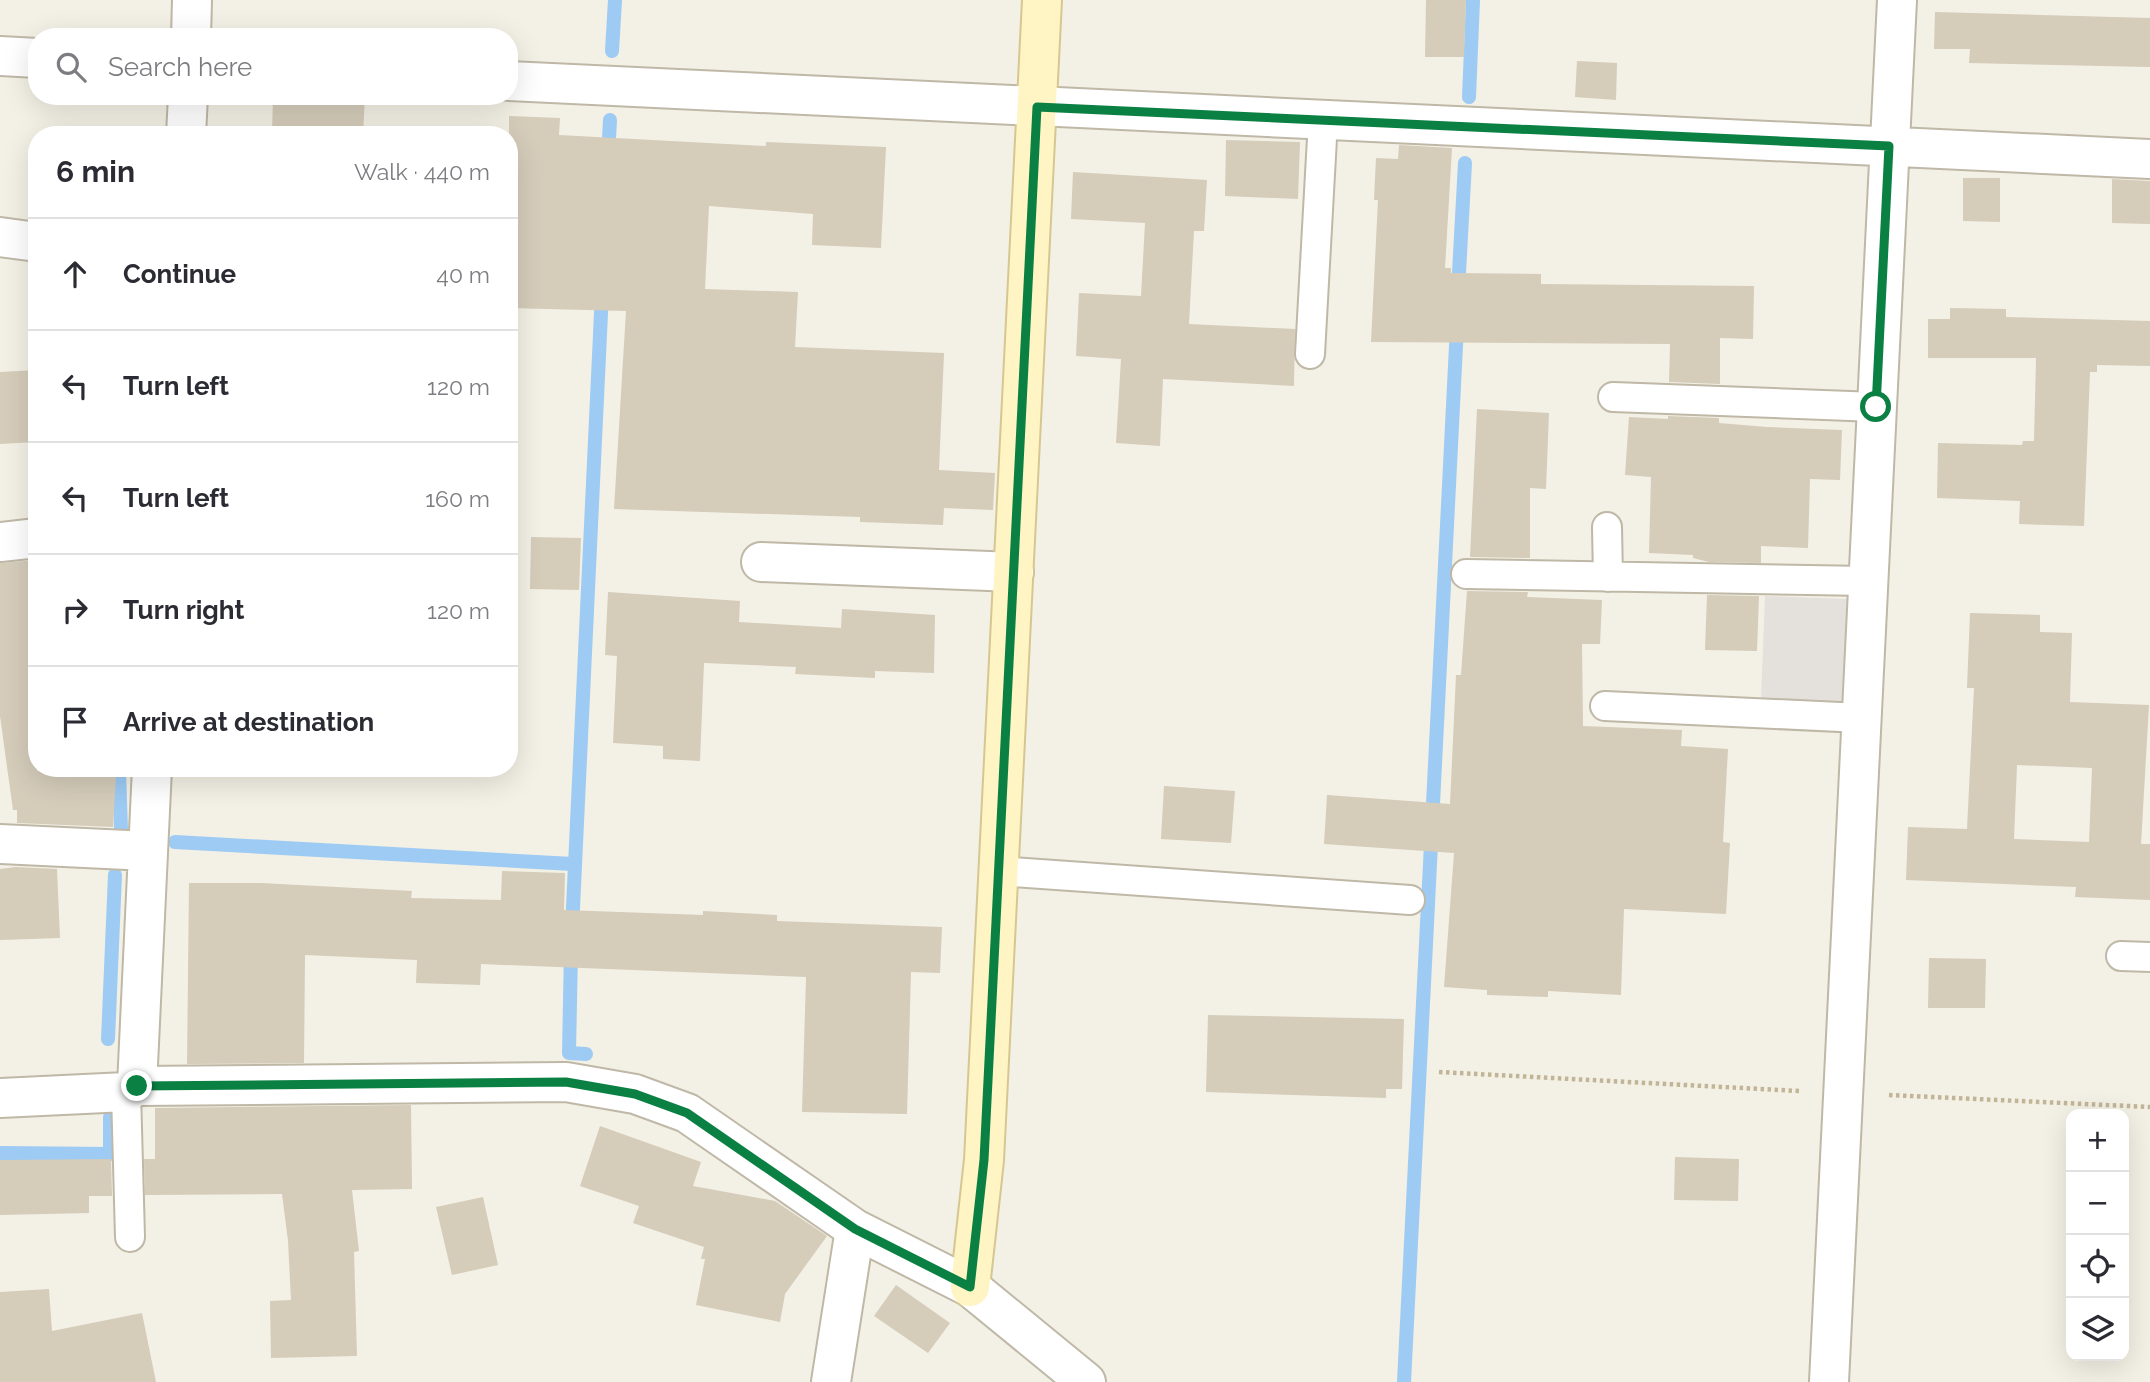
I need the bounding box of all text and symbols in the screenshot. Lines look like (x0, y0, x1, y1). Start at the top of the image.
search box (28, 28, 518, 105)
icon: search (52, 48, 90, 86)
text: Search here (108, 52, 252, 82)
text: 6 min (56, 154, 135, 189)
text: Walk · 440 m (354, 158, 490, 185)
icon: ahead (56, 255, 94, 293)
text: Continue (123, 259, 236, 289)
text: 40 m (436, 261, 490, 288)
icon: left (56, 367, 94, 405)
text: Turn left (123, 371, 229, 401)
text: 120 m (427, 373, 490, 400)
route start (1860, 391, 1891, 422)
icon: left (56, 479, 94, 517)
text: Turn left (123, 483, 229, 513)
text: 160 m (425, 485, 490, 512)
icon: right (56, 591, 94, 629)
text: Turn right (123, 595, 244, 625)
text: 120 m (427, 597, 490, 624)
icon: arrive (56, 703, 94, 741)
text: Arrive at destination (123, 707, 374, 737)
route end (121, 1070, 152, 1101)
map controls (2066, 1109, 2129, 1361)
button: + (2066, 1109, 2129, 1172)
button: − (2066, 1172, 2129, 1235)
button: locate (2066, 1235, 2129, 1298)
button: layers (2066, 1298, 2129, 1361)

